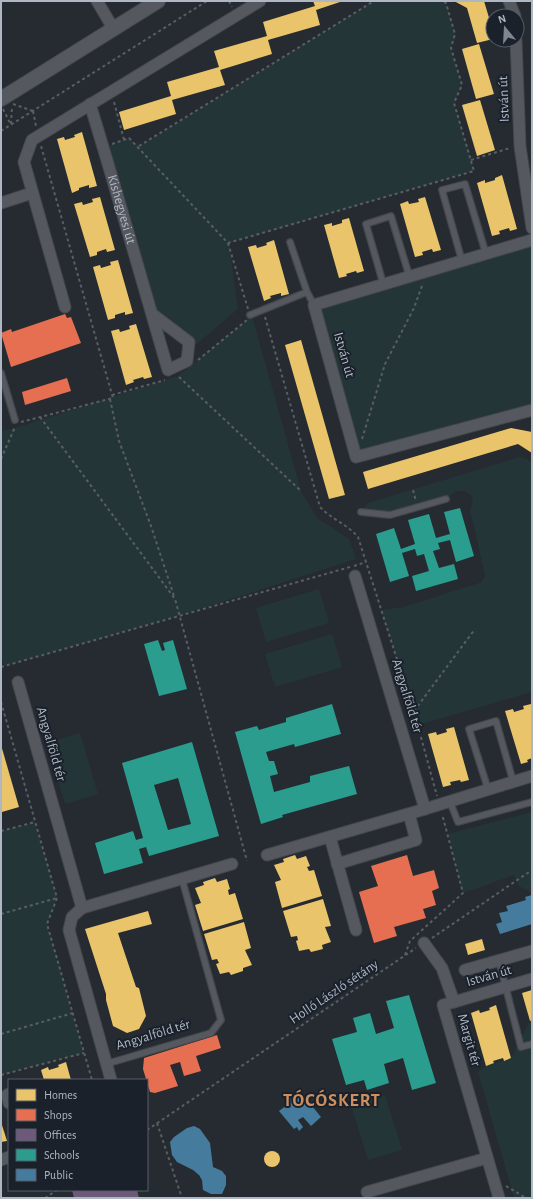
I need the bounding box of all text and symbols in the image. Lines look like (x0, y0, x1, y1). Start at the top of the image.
north arrow (485, 8, 525, 48)
text: N (497, 13, 507, 25)
street label: István út (496, 75, 512, 122)
street label: Kishegyesi út (105, 173, 138, 246)
street label: István út (331, 331, 357, 380)
street label: Angyalföld tér (389, 657, 425, 735)
street label: Angyalföld tér (34, 705, 68, 783)
street label: Holló László sétány (287, 957, 381, 1027)
street label: István út (465, 963, 514, 989)
street label: Margit tér (455, 1012, 483, 1068)
street label: Angyalföld tér (114, 1017, 192, 1053)
legend (8, 1079, 148, 1191)
text: Homes (44, 1089, 77, 1101)
district label: TÓCÓSKERT (283, 1089, 381, 1110)
text: Shops (44, 1109, 72, 1121)
text: Offices (44, 1129, 77, 1141)
text: Schools (44, 1149, 79, 1161)
text: Public (44, 1169, 73, 1181)

